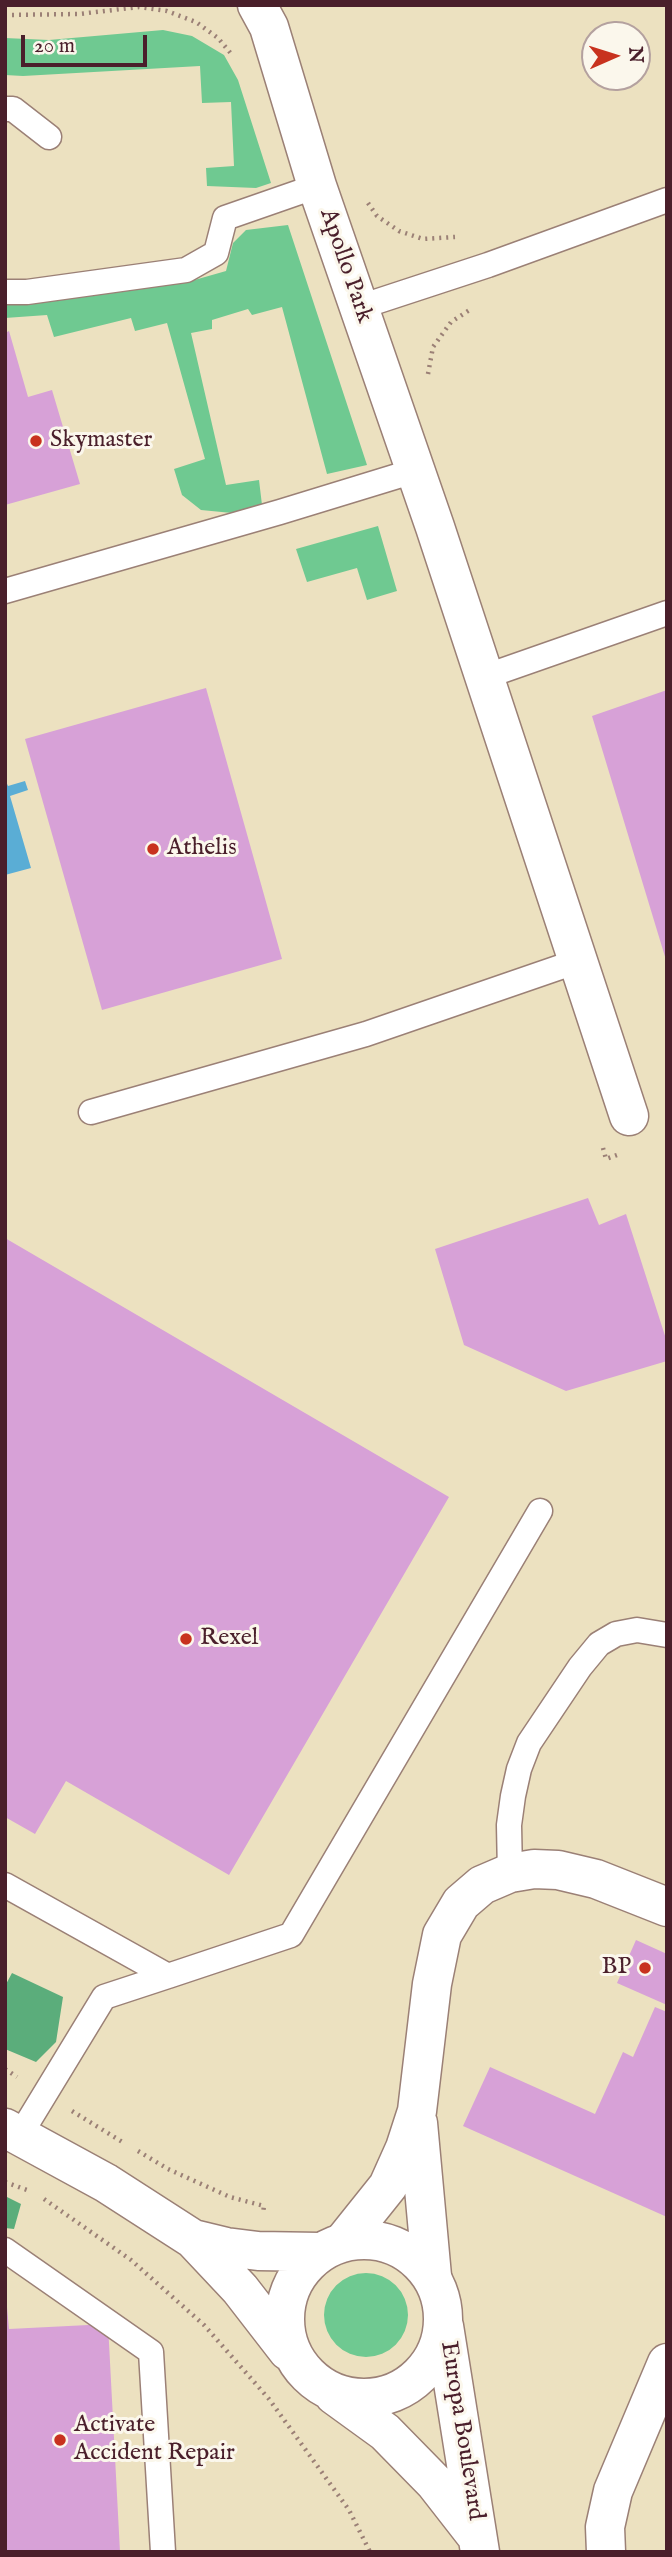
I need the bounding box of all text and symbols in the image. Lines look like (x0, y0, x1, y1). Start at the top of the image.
scale bar (24, 21, 150, 65)
north arrow (581, 21, 651, 91)
text: 20 m (34, 33, 75, 60)
text: N (623, 46, 647, 64)
street label: Apollo Park (312, 205, 378, 327)
place label: Skymaster (50, 427, 152, 455)
marker: Skymaster (28, 433, 44, 449)
place label: Athelis (167, 835, 237, 863)
marker: Athelis (145, 841, 161, 857)
place label: Rexel (200, 1625, 258, 1653)
marker: Rexel (178, 1631, 194, 1647)
place label: BP (601, 1954, 631, 1982)
marker: BP (637, 1960, 653, 1976)
street label: Europa Boulevard (433, 2340, 489, 2522)
place label: Activate Accident Repair (74, 2412, 235, 2468)
marker: Activate Accident Repair (52, 2432, 68, 2448)

